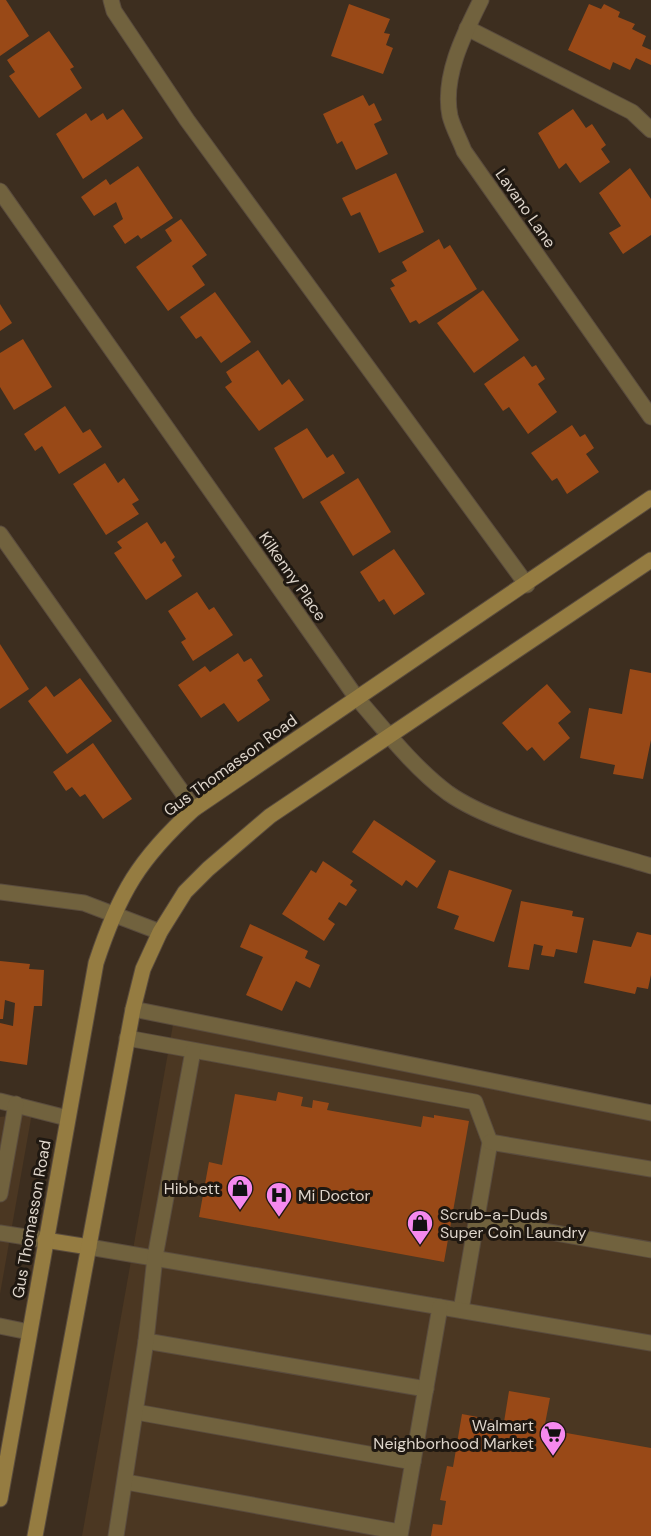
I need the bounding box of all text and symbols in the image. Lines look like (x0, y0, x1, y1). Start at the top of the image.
street label: Lavano Lane (491, 165, 561, 252)
street label: Kilkenny Place (254, 528, 331, 625)
street label: Gus Thomasson Road (159, 710, 301, 821)
street label: Gus Thomasson Road (7, 1138, 56, 1300)
shop icon: Hibbett (225, 1173, 255, 1211)
place label: Hibbett (164, 1178, 220, 1199)
hospital icon: Mi Doctor (264, 1180, 294, 1218)
place label: Mi Doctor (298, 1185, 371, 1206)
place label: Scrub-a-Duds Super Coin Laundry (440, 1204, 586, 1243)
shop icon: Scrub-a-Duds Super Coin Laundry (405, 1208, 435, 1246)
place label: Walmart Neighborhood Market (373, 1415, 534, 1454)
supermarket icon: Walmart Neighborhood Market (538, 1419, 568, 1457)

